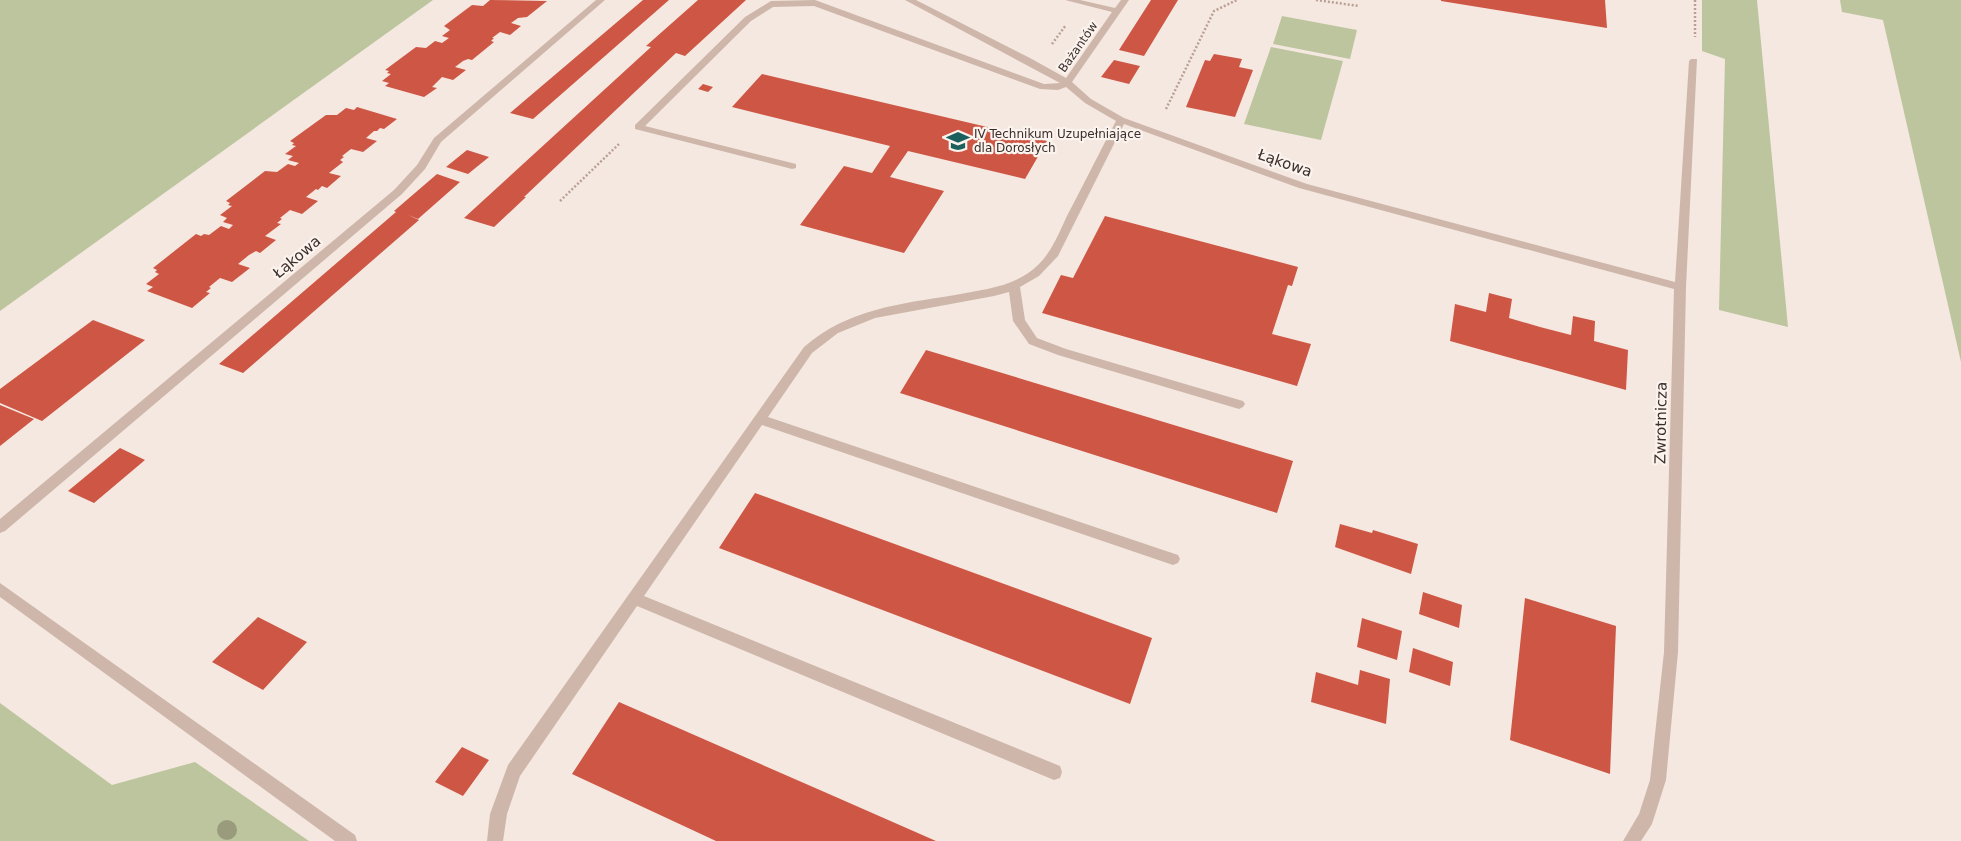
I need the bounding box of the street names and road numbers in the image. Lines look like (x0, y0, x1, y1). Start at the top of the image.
street label: Bażantów (1055, 19, 1101, 75)
street label: Łąkowa (1254, 145, 1315, 181)
street label: Łąkowa (269, 232, 324, 283)
street label: Zwrotnicza (1651, 382, 1671, 464)

